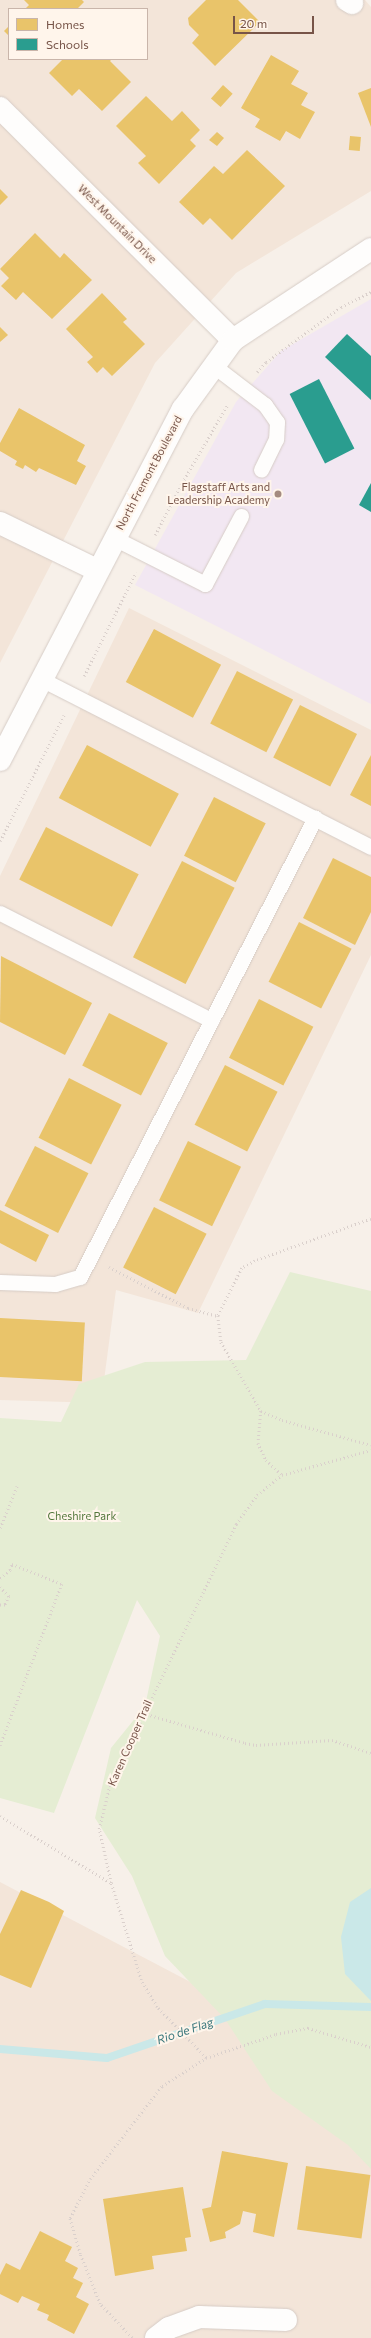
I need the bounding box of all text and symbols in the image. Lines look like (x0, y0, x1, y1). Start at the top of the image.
legend (8, 8, 148, 60)
scale bar (235, 8, 316, 34)
text: 20 m (240, 16, 267, 30)
text: Homes (46, 17, 84, 31)
text: Schools (46, 37, 89, 51)
street label: West Mountain Drive (75, 182, 159, 266)
street label: North Fremont Boulevard (113, 414, 185, 532)
place label: Flagstaff Arts and Leadership Academy (167, 481, 270, 507)
marker: Flagstaff Arts and Leadership Academy (273, 489, 283, 499)
park label: Cheshire Park (48, 1509, 116, 1523)
street label: Karen Cooper Trail (105, 1698, 155, 1788)
water label: Rio de Flag (155, 2015, 215, 2047)

